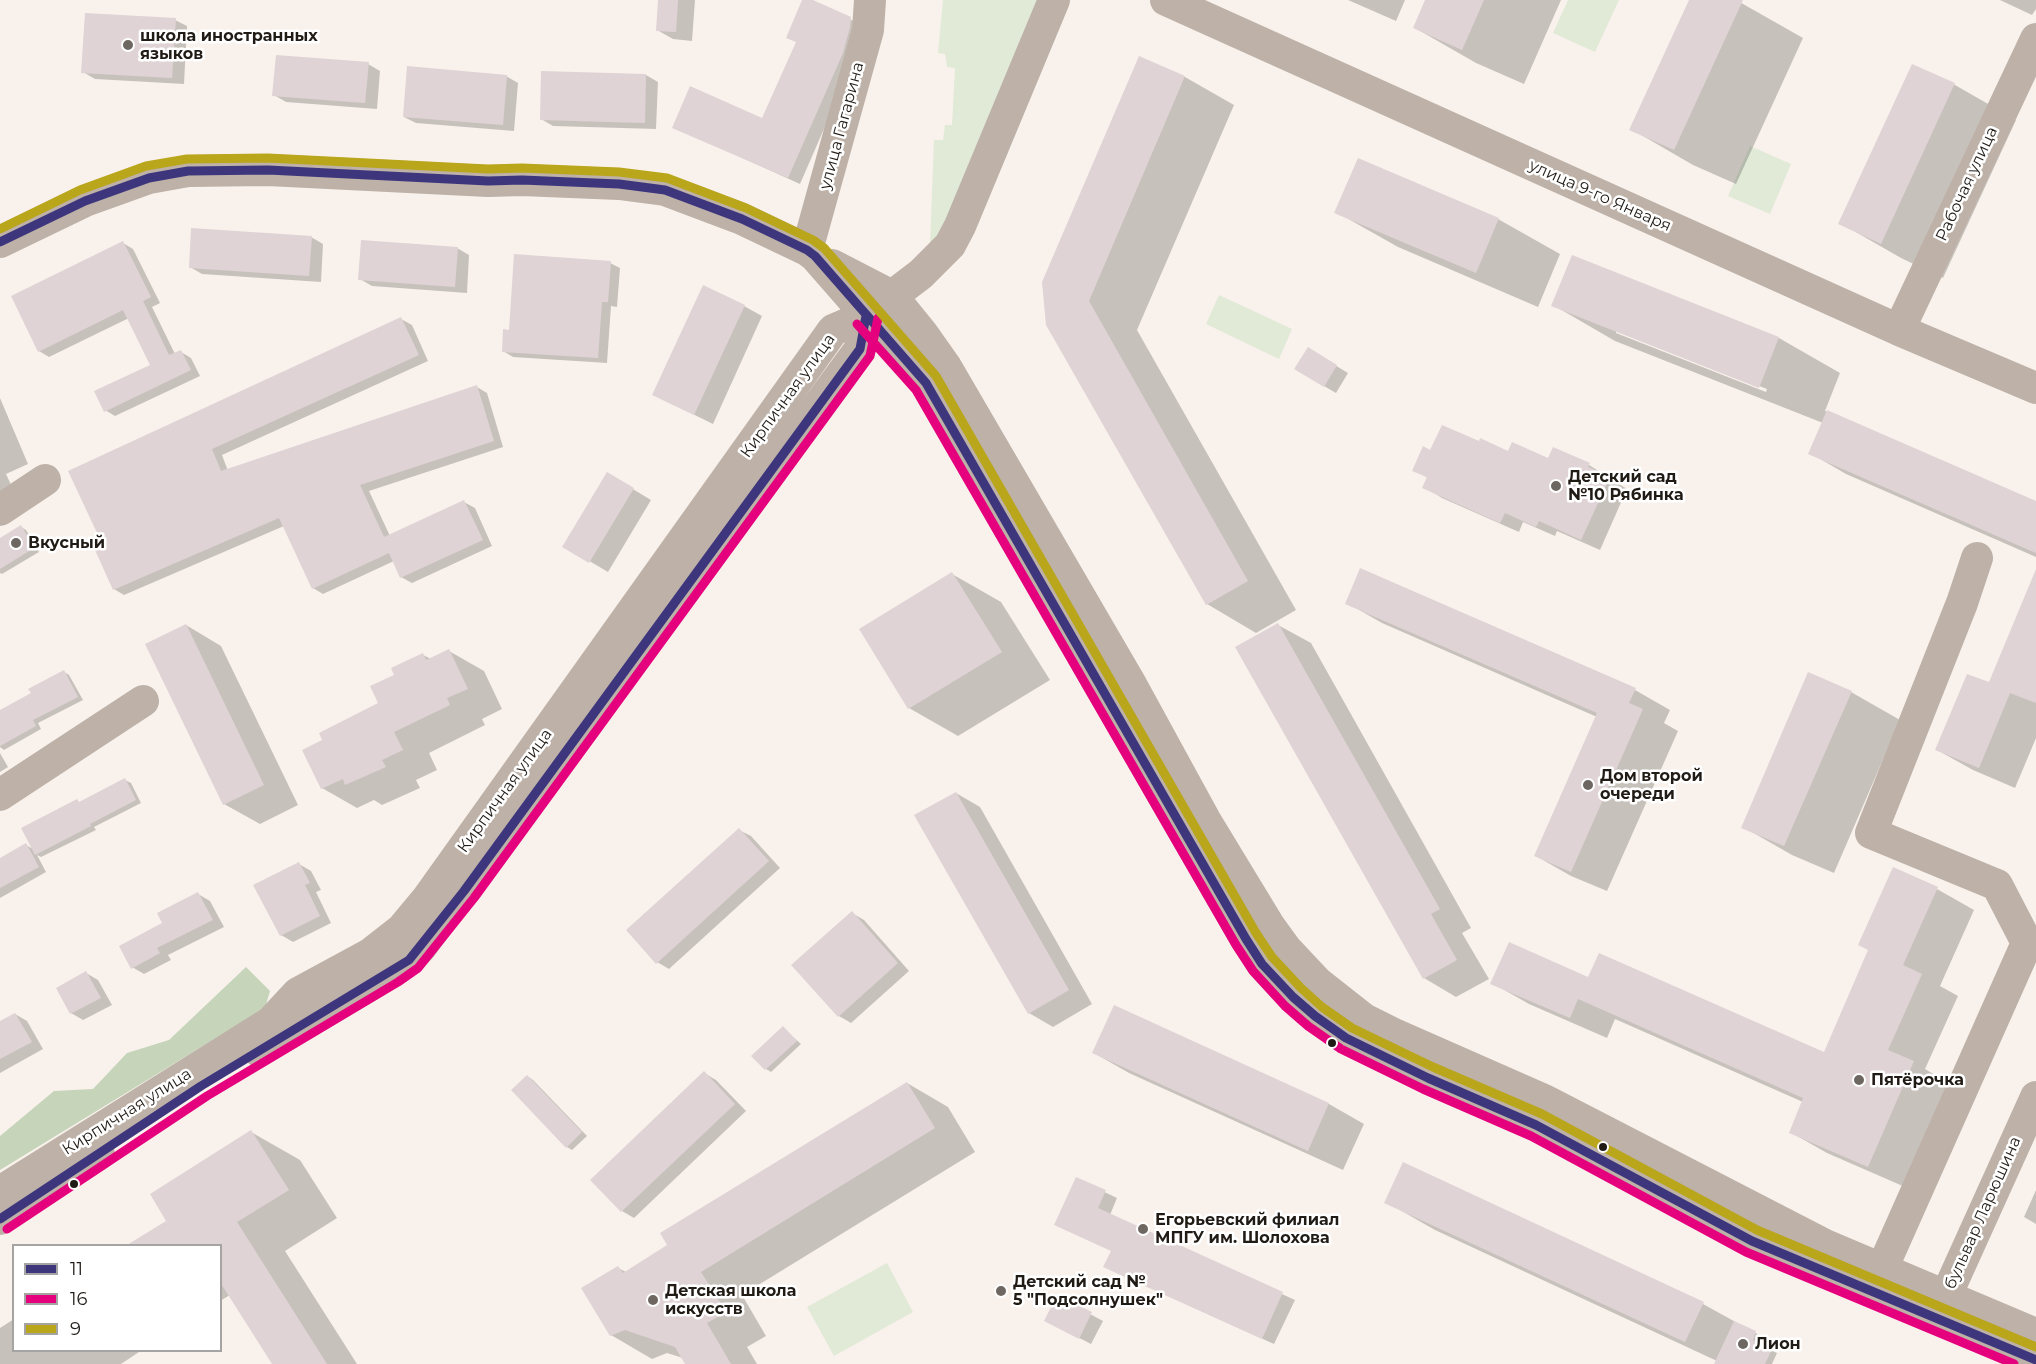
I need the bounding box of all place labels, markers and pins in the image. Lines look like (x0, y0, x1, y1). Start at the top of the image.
place label: школа иностранных языков (140, 26, 318, 64)
marker: школа иностранных языков (121, 38, 135, 52)
place label: Детский сад №10 Рябинка (1568, 467, 1684, 505)
marker: Детский сад №10 Рябинка (1549, 479, 1563, 493)
place label: Вкусный (28, 533, 105, 553)
marker: Вкусный (9, 536, 23, 550)
place label: Дом второй очереди (1600, 766, 1703, 804)
marker: Дом второй очереди (1581, 778, 1595, 792)
unlabelled marker (1326, 1037, 1338, 1049)
place label: Пятёрочка (1871, 1070, 1964, 1090)
marker: Пятёрочка (1852, 1073, 1866, 1087)
unlabelled marker (1597, 1141, 1609, 1153)
unlabelled marker (68, 1178, 80, 1190)
place label: Егорьевский филиал МПГУ им. Шолохова (1155, 1210, 1339, 1248)
marker: Егорьевский филиал МПГУ им. Шолохова (1136, 1222, 1150, 1236)
place label: Детский сад № 5 "Подсолнушек" (1013, 1272, 1163, 1310)
place label: Детская школа искусств (665, 1281, 796, 1319)
marker: Детский сад № 5 "Подсолнушек" (994, 1284, 1008, 1298)
marker: Детская школа искусств (646, 1293, 660, 1307)
place label: Лион (1755, 1334, 1801, 1354)
marker: Лион (1736, 1337, 1750, 1351)

